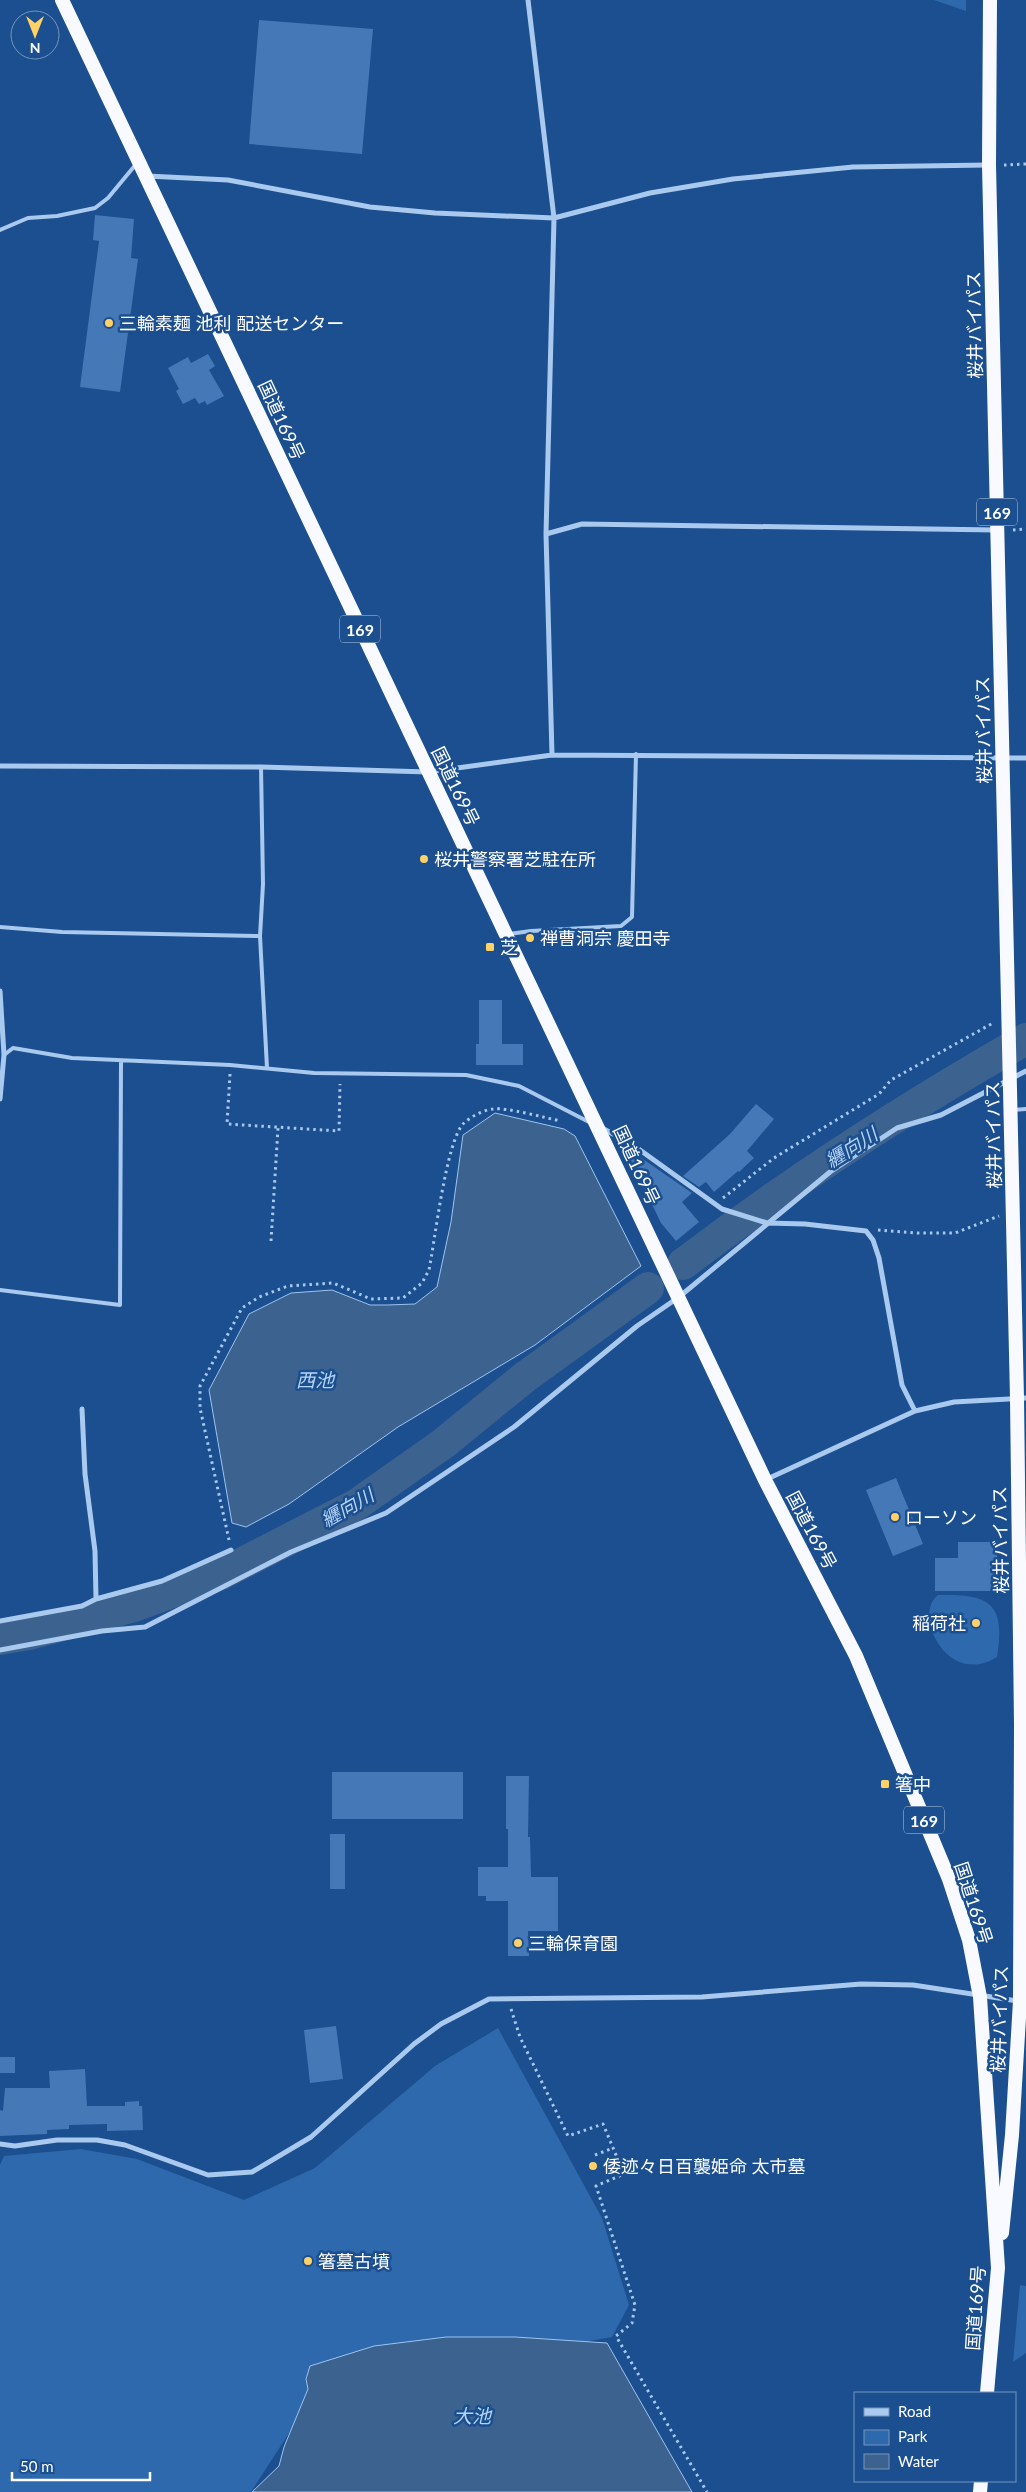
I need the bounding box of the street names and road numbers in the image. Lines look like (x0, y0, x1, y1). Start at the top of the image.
street label: 桜井バイパス (962, 271, 986, 379)
street label: 国道169号 (254, 377, 310, 463)
road number: 169 (977, 498, 1017, 526)
road number: 169 (340, 616, 380, 642)
street label: 桜井バイパス (971, 676, 995, 784)
street label: 国道169号 (427, 743, 485, 829)
street label: 桜井バイパス (981, 1081, 1005, 1189)
street label: 国道169号 (609, 1122, 665, 1208)
street label: 桜井バイパス (988, 1486, 1012, 1594)
street label: 国道169号 (782, 1487, 842, 1573)
road number: 169 (904, 1806, 944, 1834)
street label: 国道169号 (950, 1859, 998, 1947)
street label: 桜井バイパス (986, 1965, 1012, 2073)
street label: 国道169号 (961, 2265, 989, 2351)

